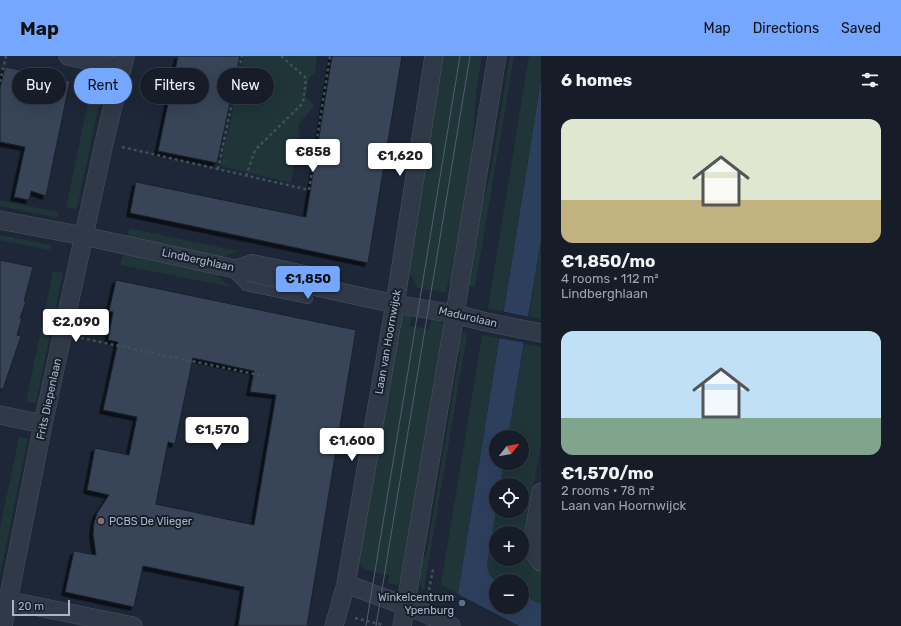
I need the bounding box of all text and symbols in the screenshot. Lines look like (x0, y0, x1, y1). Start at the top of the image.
text: Map (20, 17, 59, 40)
text: Map (704, 20, 731, 37)
text: Directions (753, 20, 819, 37)
text: Saved (841, 20, 881, 37)
chip: Buy (12, 68, 66, 104)
chip: Rent (74, 68, 132, 104)
chip: Filters (140, 68, 209, 104)
chip: New (217, 68, 274, 104)
icon: filters (859, 69, 881, 91)
text: 6 homes (561, 70, 632, 90)
pin: €858 (289, 139, 337, 173)
pin: €1,620 (367, 143, 433, 177)
text: €858 (295, 144, 331, 159)
icon: home (685, 145, 757, 217)
text: €1,620 (377, 148, 423, 163)
street label: Lindberghlaan (161, 246, 235, 274)
text: €1,850/mo (561, 251, 655, 271)
pin: €1,850 (275, 266, 341, 300)
text: €1,850 (285, 271, 331, 286)
text: 4 rooms · 112 m² (561, 271, 659, 286)
text: Lindberghlaan (561, 286, 648, 301)
street label: Laan van Hoornwijck (372, 288, 404, 395)
street label: Madurolaan (437, 304, 499, 330)
pin: €2,090 (43, 309, 109, 343)
text: €2,090 (52, 314, 100, 329)
street label: Frits Diepenlaan (34, 357, 64, 441)
icon: home (685, 357, 757, 429)
pin: €1,570 (184, 417, 250, 451)
text: €1,570 (195, 422, 239, 437)
pin: €1,600 (319, 428, 385, 462)
north arrow (489, 430, 529, 470)
map controls (489, 430, 529, 614)
text: €1,600 (329, 433, 375, 448)
text: €1,570/mo (561, 463, 654, 483)
button: locate (489, 478, 529, 518)
text: 2 rooms · 78 m² (561, 483, 655, 498)
text: Laan van Hoornwijck (561, 498, 686, 513)
place label: PCBS De Vlieger (109, 515, 193, 528)
marker: PCBS De Vlieger (96, 516, 106, 526)
button: + (489, 526, 529, 566)
button: − (489, 574, 529, 614)
place label: Winkelcentrum Ypenburg (378, 591, 454, 617)
scale bar (12, 598, 70, 617)
marker: Winkelcentrum Ypenburg (457, 598, 467, 608)
text: 20 m (18, 600, 44, 613)

